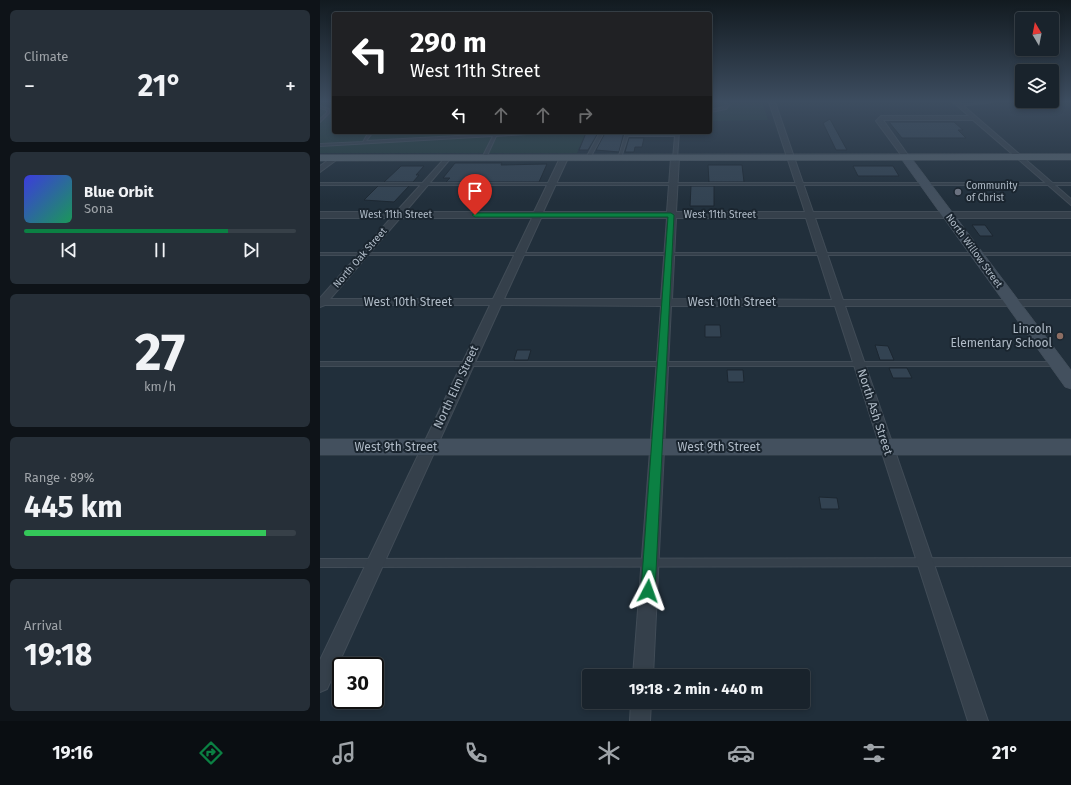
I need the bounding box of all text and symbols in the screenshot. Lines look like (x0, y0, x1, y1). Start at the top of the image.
north arrow (1015, 12, 1059, 56)
map controls (1015, 12, 1059, 108)
text: 290 m (410, 26, 487, 59)
icon: left (344, 28, 396, 80)
text: Climate (24, 49, 68, 64)
text: West 11th Street (410, 60, 540, 82)
button: layers (1015, 64, 1059, 108)
text: 21° (138, 68, 182, 104)
text: − (24, 73, 35, 100)
text: + (285, 73, 296, 100)
icon: left (448, 104, 470, 126)
icon: ahead (490, 104, 512, 126)
icon: ahead (532, 104, 554, 126)
icon: right (574, 104, 596, 126)
pin (458, 174, 492, 215)
icon: arrive (464, 180, 486, 202)
place label: Community of Christ (966, 180, 1017, 204)
text: Blue Orbit (84, 183, 153, 201)
marker: Community of Christ (953, 187, 963, 197)
text: Sona (84, 201, 113, 216)
street label: West 11th Street (360, 209, 433, 221)
street label: West 11th Street (684, 209, 757, 221)
street label: North Willow Street (943, 212, 1005, 291)
street label: North Oak Street (331, 225, 390, 291)
icon: previous (58, 239, 80, 261)
icon: pause (149, 239, 171, 261)
icon: next (240, 239, 262, 261)
street label: West 10th Street (364, 295, 453, 309)
street label: West 10th Street (688, 295, 777, 309)
text: 27 (135, 321, 185, 384)
place label: Lincoln Elementary School (950, 322, 1052, 350)
marker: Lincoln Elementary School (1055, 331, 1065, 341)
street label: North Elm Street (431, 343, 482, 431)
street label: North Ash Street (854, 367, 896, 457)
text: km/h (144, 379, 176, 394)
street label: West 9th Street (355, 440, 438, 454)
street label: West 9th Street (678, 440, 761, 454)
text: Range · 89% (24, 470, 95, 485)
text: 445 km (24, 489, 123, 525)
position arrow (627, 570, 669, 612)
text: Arrival (24, 618, 62, 633)
text: 19:18 (24, 637, 92, 673)
speed limit sign: 30 (332, 657, 384, 709)
text: 19:18 · 2 min · 440 m (629, 680, 763, 698)
icon: directions (197, 739, 225, 767)
icon: music (330, 739, 358, 767)
icon: phone (462, 739, 490, 767)
icon: climate (595, 739, 623, 767)
icon: car (727, 739, 755, 767)
icon: filters (860, 739, 888, 767)
text: 19:16 (52, 742, 93, 764)
text: 21° (992, 742, 1019, 764)

